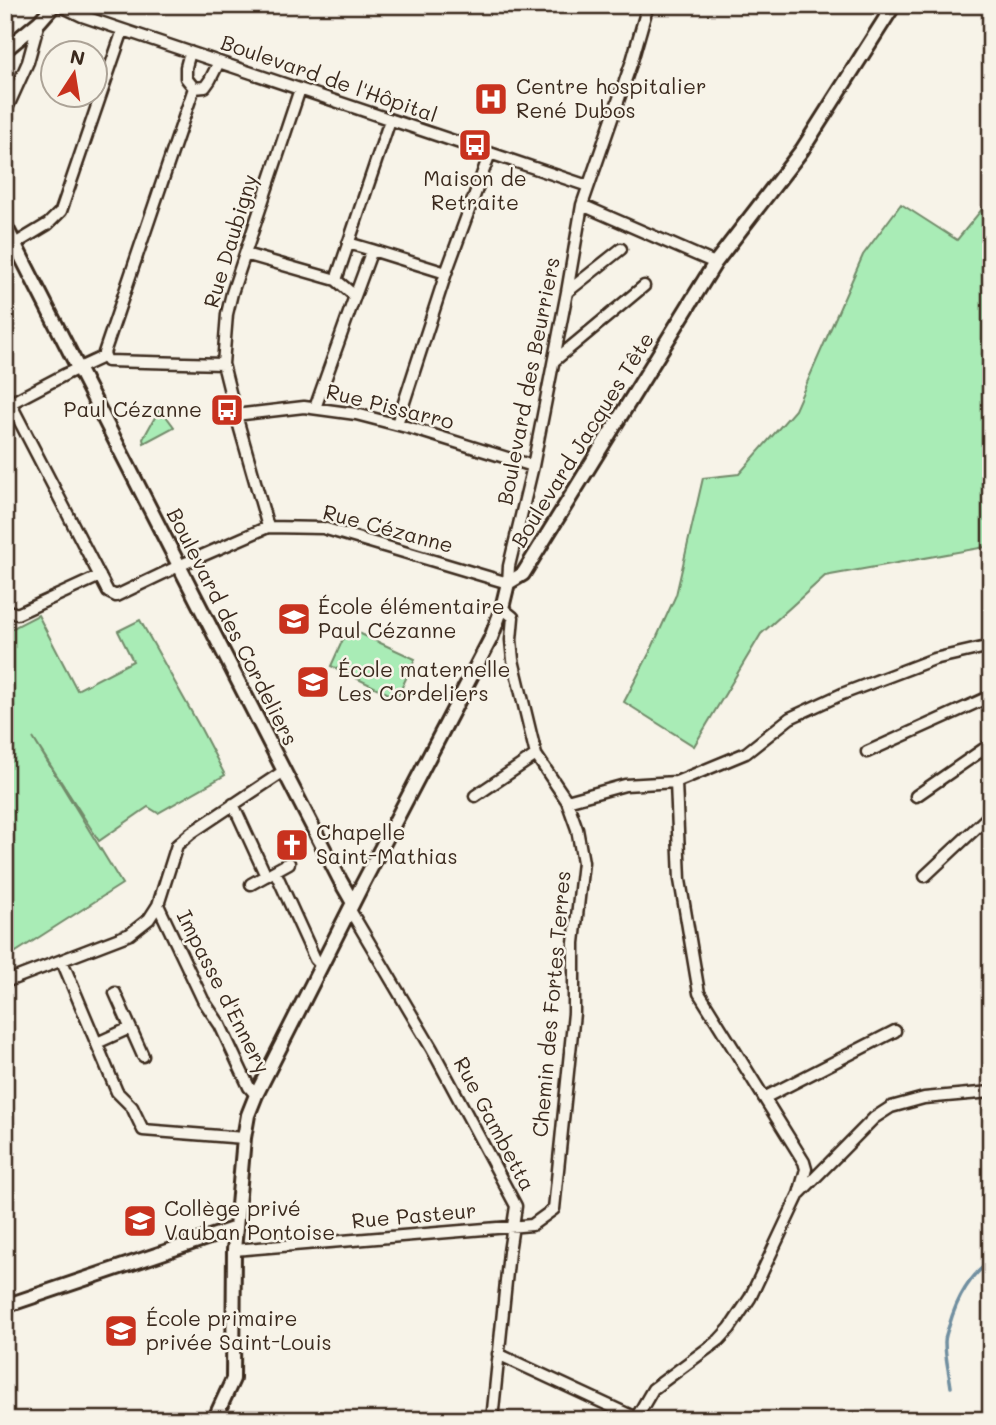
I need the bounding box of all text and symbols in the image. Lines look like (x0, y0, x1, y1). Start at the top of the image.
street label: Boulevard de l'Hôpital (218, 28, 441, 127)
north arrow (38, 38, 108, 108)
text: N (68, 43, 87, 71)
place label: Centre hospitalier René Dubos (516, 72, 707, 123)
hospital icon: Centre hospitalier René Dubos (472, 80, 510, 118)
bus stop icon: Maison de Retraite (456, 126, 494, 164)
place label: Maison de Retraite (423, 164, 527, 215)
street label: Rue Daubigny (196, 171, 263, 311)
street label: Boulevard des Beurriers (490, 254, 565, 507)
street label: Boulevard Jacques Tête (504, 327, 659, 552)
street label: Rue Pissarro (324, 377, 457, 434)
bus stop icon: Paul Cézanne (208, 391, 246, 429)
place label: Paul Cézanne (64, 395, 202, 422)
street label: Rue Cézanne (320, 497, 456, 558)
street label: Boulevard des Cordeliers (162, 503, 305, 750)
place label: École élémentaire Paul Cézanne (318, 592, 505, 643)
school or university icon: École élémentaire Paul Cézanne (275, 600, 313, 638)
place label: École maternelle Les Cordeliers (338, 655, 511, 706)
school or university icon: École maternelle Les Cordeliers (294, 663, 332, 701)
place label: Chapelle Saint-Mathias (316, 818, 458, 869)
church icon: Chapelle Saint-Mathias (273, 826, 311, 864)
street label: Chemin des Fortes Terres (525, 869, 576, 1138)
street label: Impasse d'Ennery (171, 905, 277, 1078)
street label: Rue Gambetta (449, 1052, 542, 1195)
place label: Collège privé Vauban Pontoise (164, 1194, 335, 1245)
street label: Rue Pasteur (350, 1196, 477, 1233)
school or university icon: Collège privé Vauban Pontoise (121, 1202, 159, 1240)
place label: École primaire privée Saint-Louis (146, 1304, 332, 1355)
school or university icon: École primaire privée Saint-Louis (102, 1312, 140, 1350)

